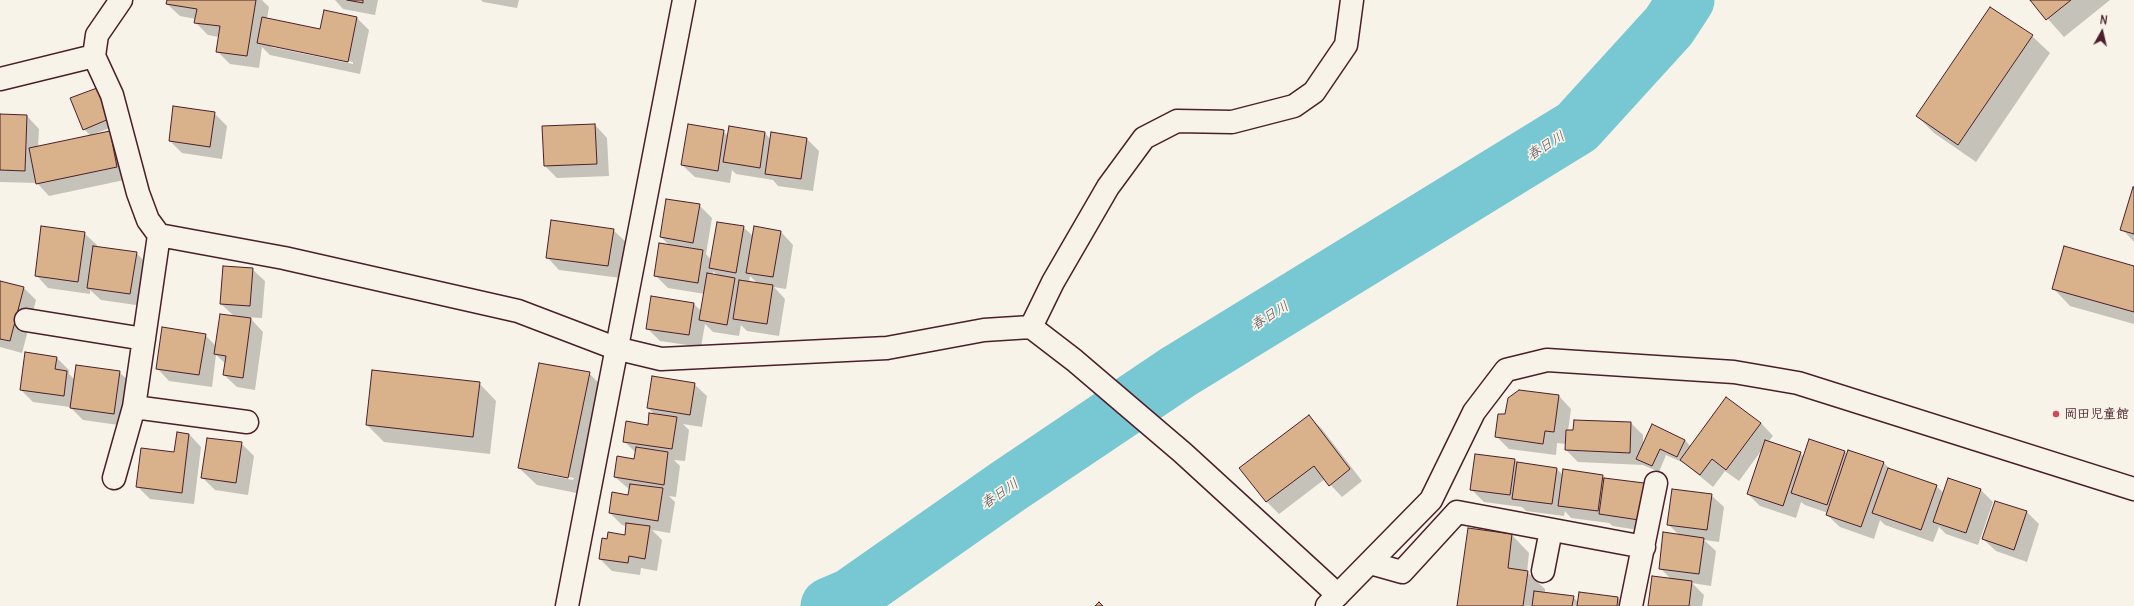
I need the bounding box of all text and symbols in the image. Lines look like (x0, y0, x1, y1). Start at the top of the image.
north arrow (2082, 12, 2122, 52)
text: N (2099, 13, 2108, 28)
water label: 春日川 (1524, 128, 1568, 164)
water label: 春日川 (1248, 298, 1292, 334)
place label: 岡田児童館 (2064, 406, 2129, 422)
marker: 岡田児童館 (2051, 409, 2061, 419)
water label: 春日川 (978, 475, 1022, 513)

